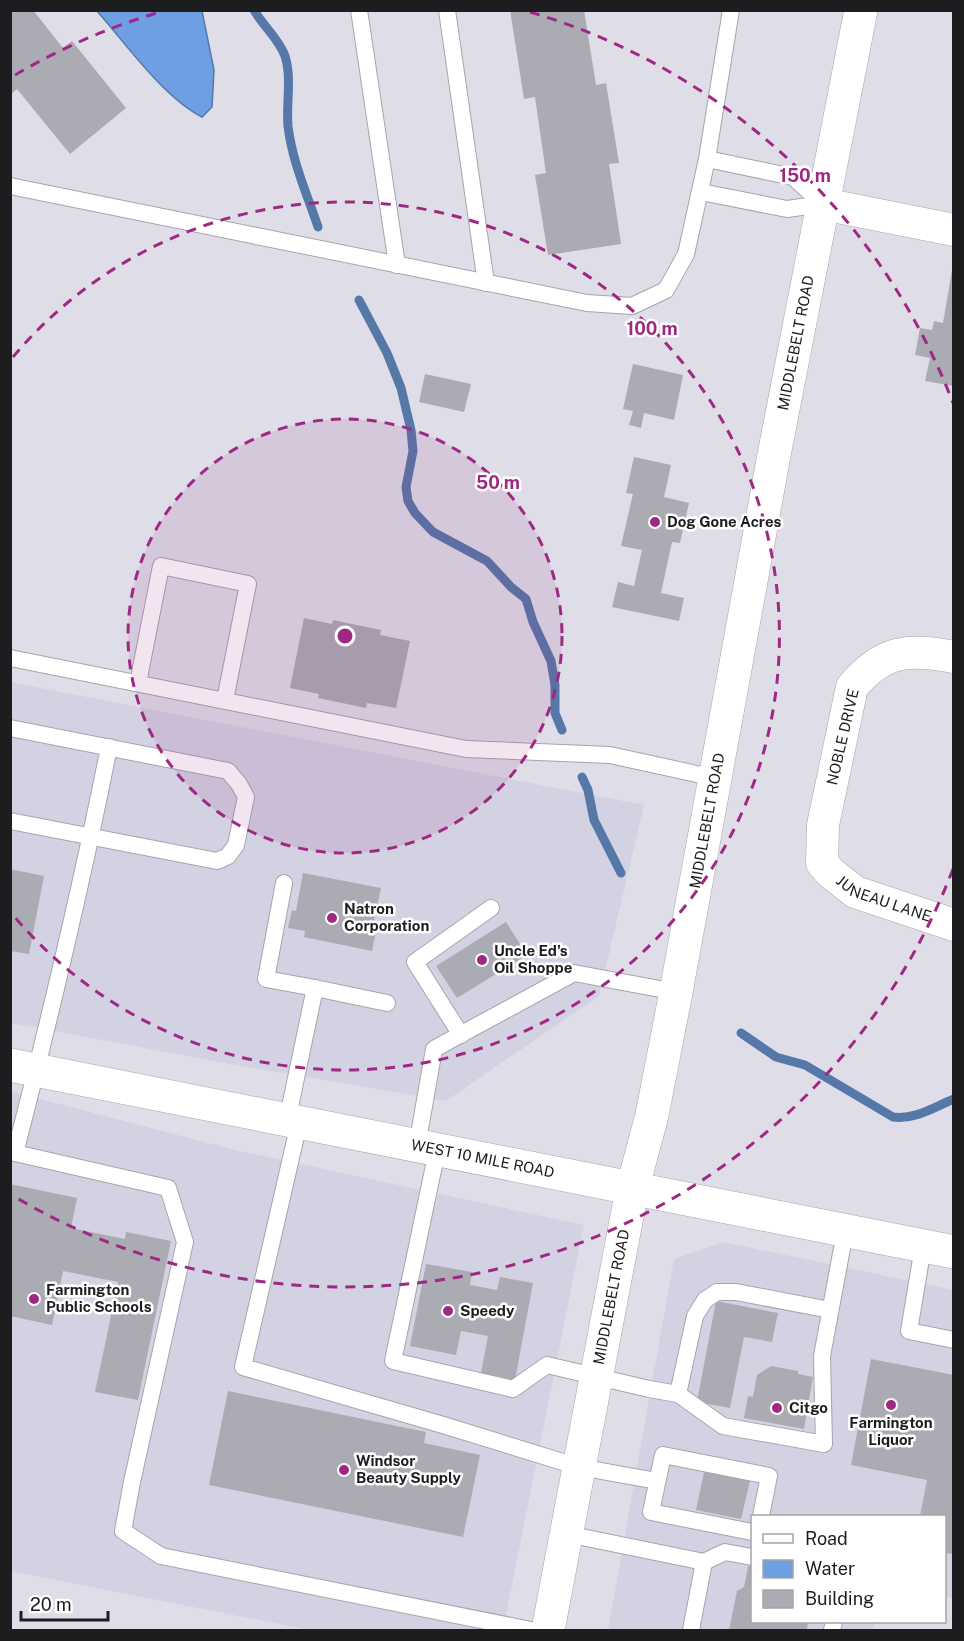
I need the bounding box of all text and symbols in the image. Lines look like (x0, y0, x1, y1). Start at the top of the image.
text: 150 m (779, 165, 831, 186)
street label: MIDDLEBELT ROAD (774, 274, 817, 412)
text: 100 m (626, 318, 678, 339)
text: 50 m (476, 472, 520, 493)
place label: Dog Gone Acres (667, 513, 782, 530)
marker: Dog Gone Acres (648, 515, 662, 529)
centre of rings (335, 626, 355, 646)
street label: NOBLE DRIVE (823, 687, 862, 787)
street label: MIDDLEBELT ROAD (686, 752, 727, 890)
street label: JUNEAU LANE (833, 872, 934, 925)
place label: Natron Corporation (344, 900, 429, 934)
marker: Natron Corporation (325, 911, 339, 925)
place label: Uncle Ed's Oil Shoppe (494, 942, 572, 976)
marker: Uncle Ed's Oil Shoppe (475, 953, 489, 967)
street label: WEST 10 MILE ROAD (410, 1136, 556, 1181)
street label: MIDDLEBELT ROAD (590, 1228, 632, 1366)
place label: Farmington Public Schools (46, 1281, 152, 1315)
marker: Farmington Public Schools (27, 1292, 41, 1306)
place label: Speedy (460, 1302, 515, 1319)
marker: Speedy (441, 1304, 455, 1318)
marker: Farmington Liquor (884, 1398, 898, 1412)
place label: Citgo (789, 1399, 828, 1416)
marker: Citgo (770, 1401, 784, 1415)
place label: Farmington Liquor (849, 1414, 933, 1448)
place label: Windsor Beauty Supply (356, 1452, 461, 1486)
marker: Windsor Beauty Supply (337, 1463, 351, 1477)
legend (751, 1515, 946, 1623)
text: Road (805, 1528, 848, 1549)
text: Water (805, 1558, 855, 1579)
scale bar (21, 1584, 108, 1622)
text: Building (805, 1588, 874, 1609)
text: 20 m (30, 1594, 72, 1615)

